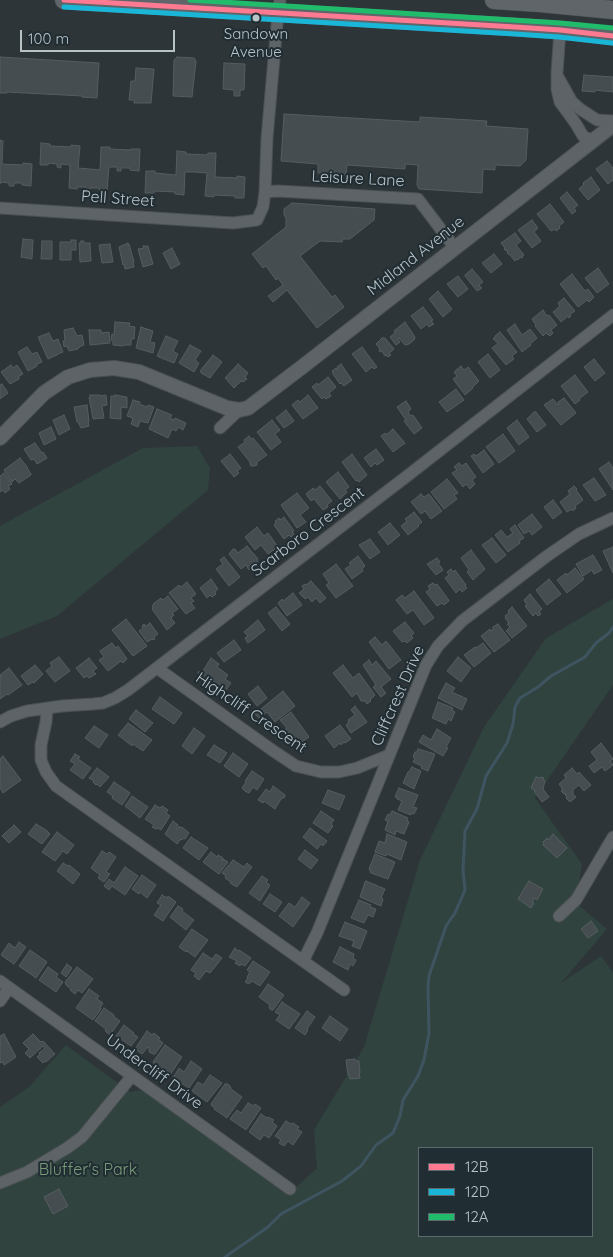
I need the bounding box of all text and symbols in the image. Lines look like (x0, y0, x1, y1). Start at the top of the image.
marker: Sandown Avenue (251, 13, 261, 23)
scale bar (22, 20, 178, 52)
place label: Sandown Avenue (224, 25, 288, 60)
text: 100 m (28, 29, 69, 48)
street label: Leisure Lane (311, 167, 405, 191)
street label: Pell Street (80, 187, 156, 211)
street label: Midland Avenue (364, 212, 468, 300)
street label: Scarboro Crescent (247, 483, 369, 581)
street label: Cliffcrest Drive (367, 643, 429, 749)
street label: Highcliff Crescent (192, 669, 310, 757)
street label: Undercliff Drive (102, 1030, 206, 1114)
legend (418, 1147, 593, 1237)
text: 12B (465, 1157, 489, 1176)
park label: Bluffer's Park (39, 1160, 137, 1180)
text: 12D (465, 1182, 490, 1201)
text: 12A (465, 1207, 489, 1226)

